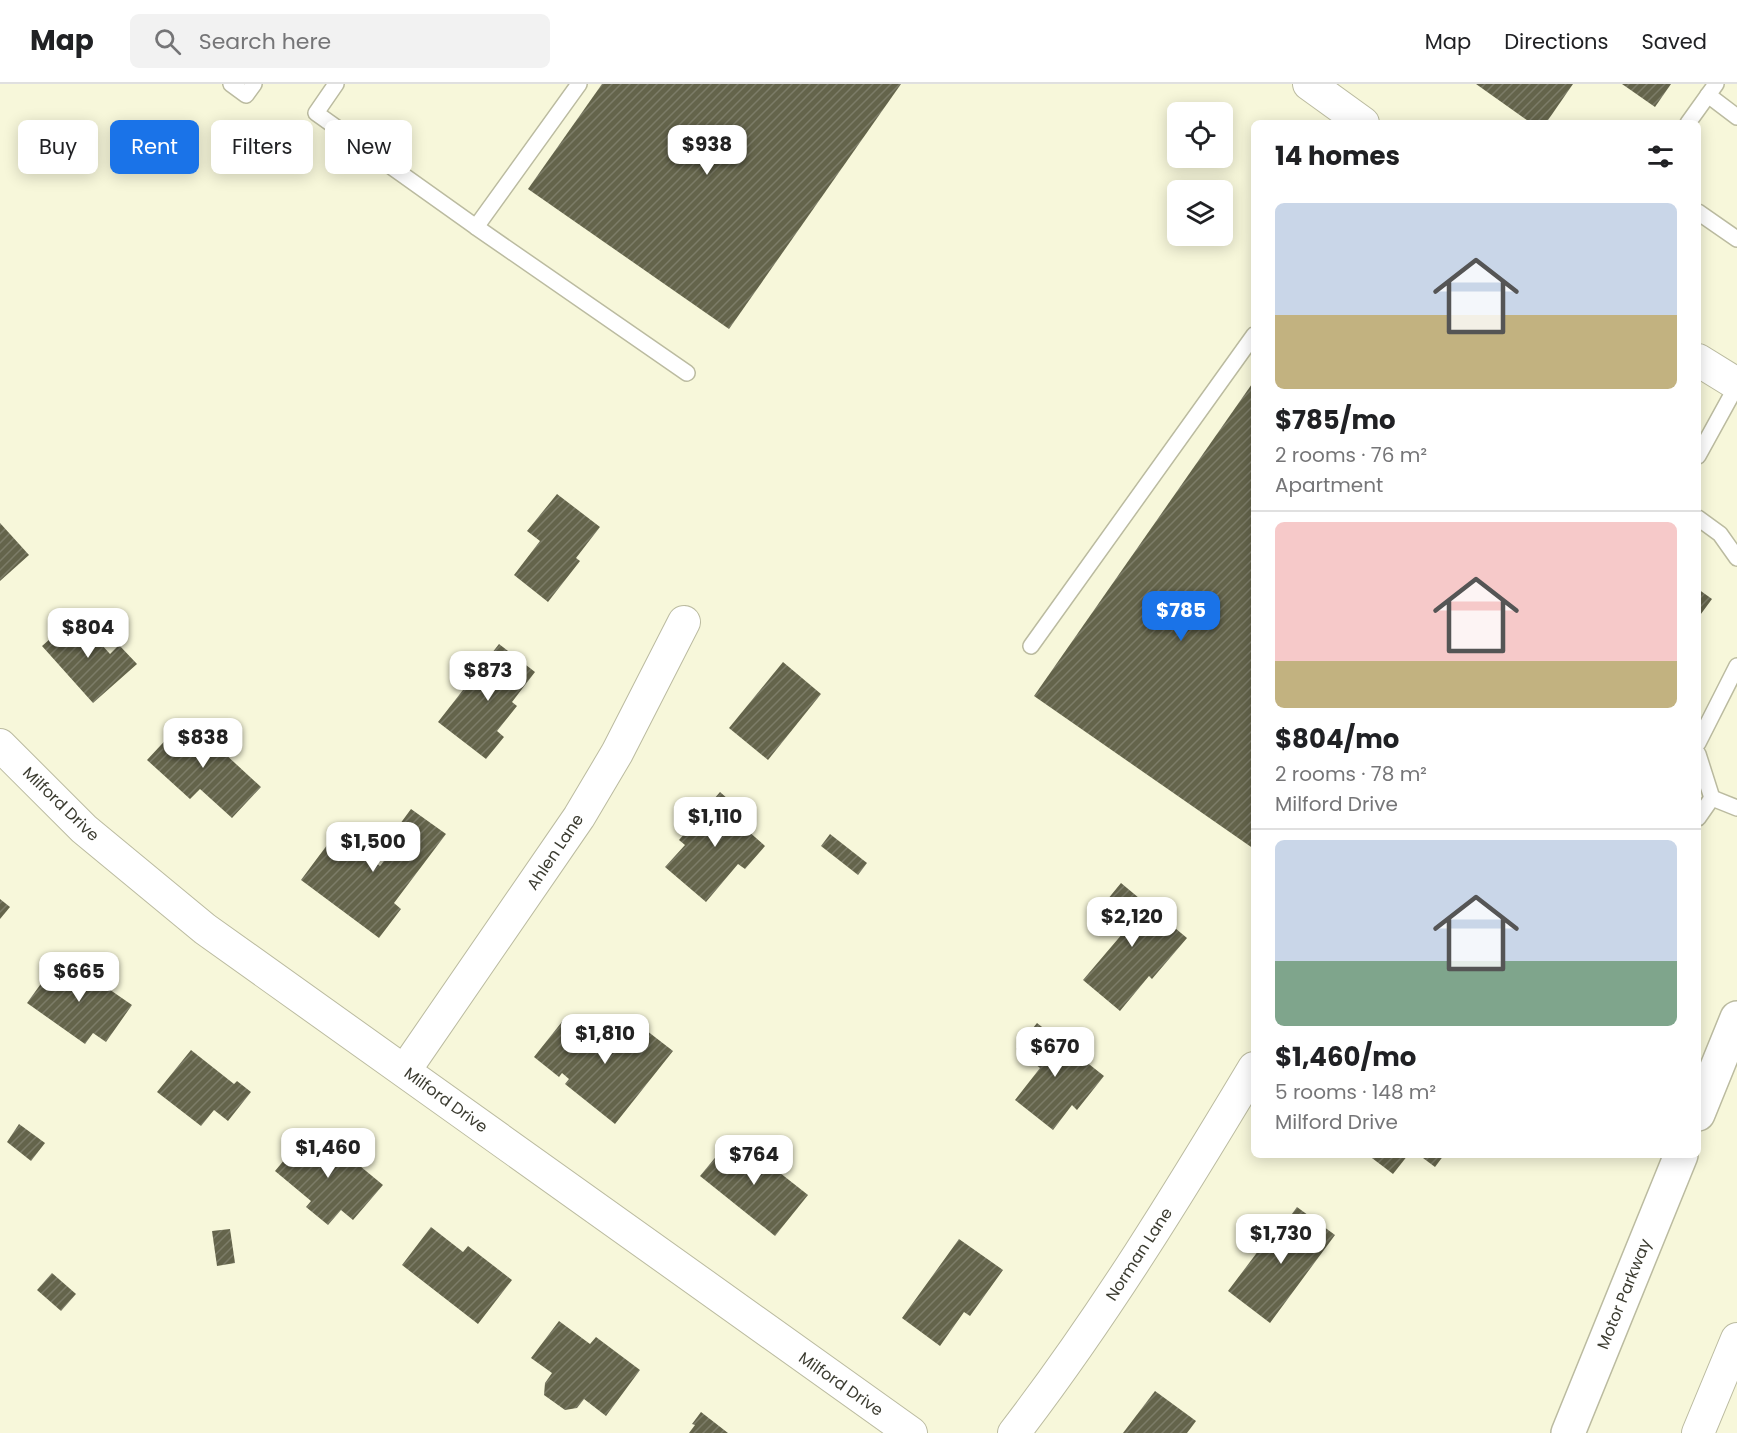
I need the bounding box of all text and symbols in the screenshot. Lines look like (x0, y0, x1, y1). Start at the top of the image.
search box (130, 14, 550, 68)
text: Map (30, 21, 94, 60)
icon: search (151, 25, 184, 58)
text: Search here (199, 26, 331, 57)
text: Map (1425, 27, 1471, 56)
text: Directions (1504, 27, 1608, 56)
text: Saved (1641, 27, 1707, 56)
map controls (1167, 102, 1233, 246)
button: locate (1167, 102, 1233, 168)
chip: Buy (18, 120, 98, 174)
chip: Rent (110, 120, 199, 174)
chip: Filters (211, 120, 313, 174)
chip: New (325, 120, 412, 174)
pin: $938 (671, 125, 743, 176)
text: $938 (682, 130, 732, 158)
text: 14 homes (1275, 138, 1400, 174)
icon: filters (1644, 140, 1677, 173)
button: layers (1167, 180, 1233, 246)
icon: home (1422, 242, 1530, 350)
text: $785/mo (1275, 402, 1396, 438)
text: 2 rooms · 76 m² (1275, 441, 1427, 469)
text: Apartment (1275, 471, 1383, 499)
icon: home (1422, 561, 1530, 669)
pin: $785 (1145, 591, 1217, 642)
text: $785 (1156, 596, 1206, 624)
pin: $804 (52, 608, 124, 659)
text: $804 (62, 613, 114, 641)
pin: $873 (452, 651, 524, 702)
text: $873 (464, 656, 512, 684)
pin: $838 (167, 718, 239, 769)
text: $804/mo (1275, 721, 1399, 757)
text: $838 (177, 723, 229, 751)
text: 2 rooms · 78 m² (1275, 760, 1427, 788)
street label: Milford Drive (18, 762, 104, 846)
text: Milford Drive (1275, 790, 1398, 818)
pin: $1,110 (666, 797, 764, 848)
text: $1,110 (688, 802, 742, 830)
street label: Ahlen Lane (521, 809, 589, 895)
pin: $1,500 (324, 822, 422, 873)
text: $1,500 (340, 827, 406, 855)
icon: home (1422, 879, 1530, 987)
pin: $2,120 (1083, 897, 1181, 948)
text: $2,120 (1101, 902, 1163, 930)
pin: $665 (43, 952, 115, 1003)
text: $665 (53, 957, 105, 985)
pin: $1,810 (556, 1014, 654, 1065)
text: $1,810 (575, 1019, 635, 1047)
pin: $670 (1019, 1027, 1091, 1078)
text: $670 (1030, 1032, 1080, 1060)
text: $1,460/mo (1275, 1039, 1416, 1075)
street label: Milford Drive (399, 1062, 493, 1138)
text: 5 rooms · 148 m² (1275, 1078, 1436, 1106)
text: Milford Drive (1275, 1108, 1398, 1136)
pin: $1,460 (279, 1128, 377, 1179)
text: $1,460 (295, 1133, 361, 1161)
pin: $764 (718, 1135, 790, 1186)
text: $764 (729, 1140, 779, 1168)
street label: Norman Lane (1100, 1203, 1178, 1305)
pin: $1,730 (1232, 1214, 1330, 1265)
text: $1,730 (1250, 1219, 1312, 1247)
street label: Motor Parkway (1591, 1235, 1657, 1353)
street label: Milford Drive (794, 1346, 888, 1422)

